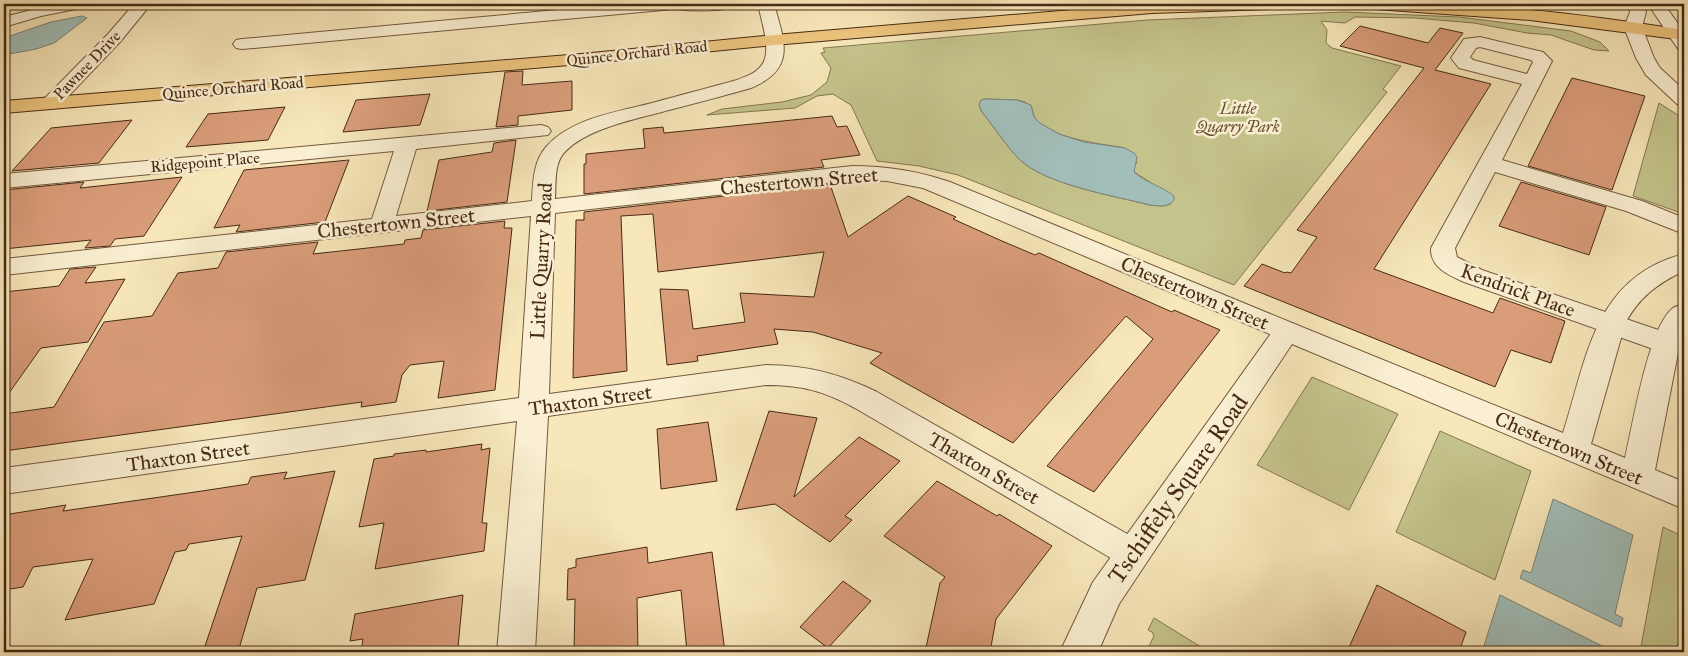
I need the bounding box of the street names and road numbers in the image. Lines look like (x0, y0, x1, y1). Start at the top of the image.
street label: Pawnee Drive (49, 26, 125, 103)
street label: Quince Orchard Road (566, 36, 708, 70)
street label: Quince Orchard Road (162, 72, 304, 104)
street label: Ridgepoint Place (150, 148, 261, 177)
street label: Chestertown Street (719, 162, 879, 200)
street label: Little Quarry Road (525, 182, 557, 340)
street label: Chestertown Street (316, 203, 476, 243)
street label: Chestertown Street (1117, 251, 1273, 335)
street label: Kendrick Place (1457, 258, 1579, 322)
street label: Thaxton Street (527, 379, 653, 421)
street label: Tschiffely Square Road (1101, 388, 1255, 590)
street label: Chestertown Street (1491, 406, 1647, 490)
street label: Thaxton Street (924, 427, 1044, 509)
street label: Thaxton Street (125, 435, 251, 477)

